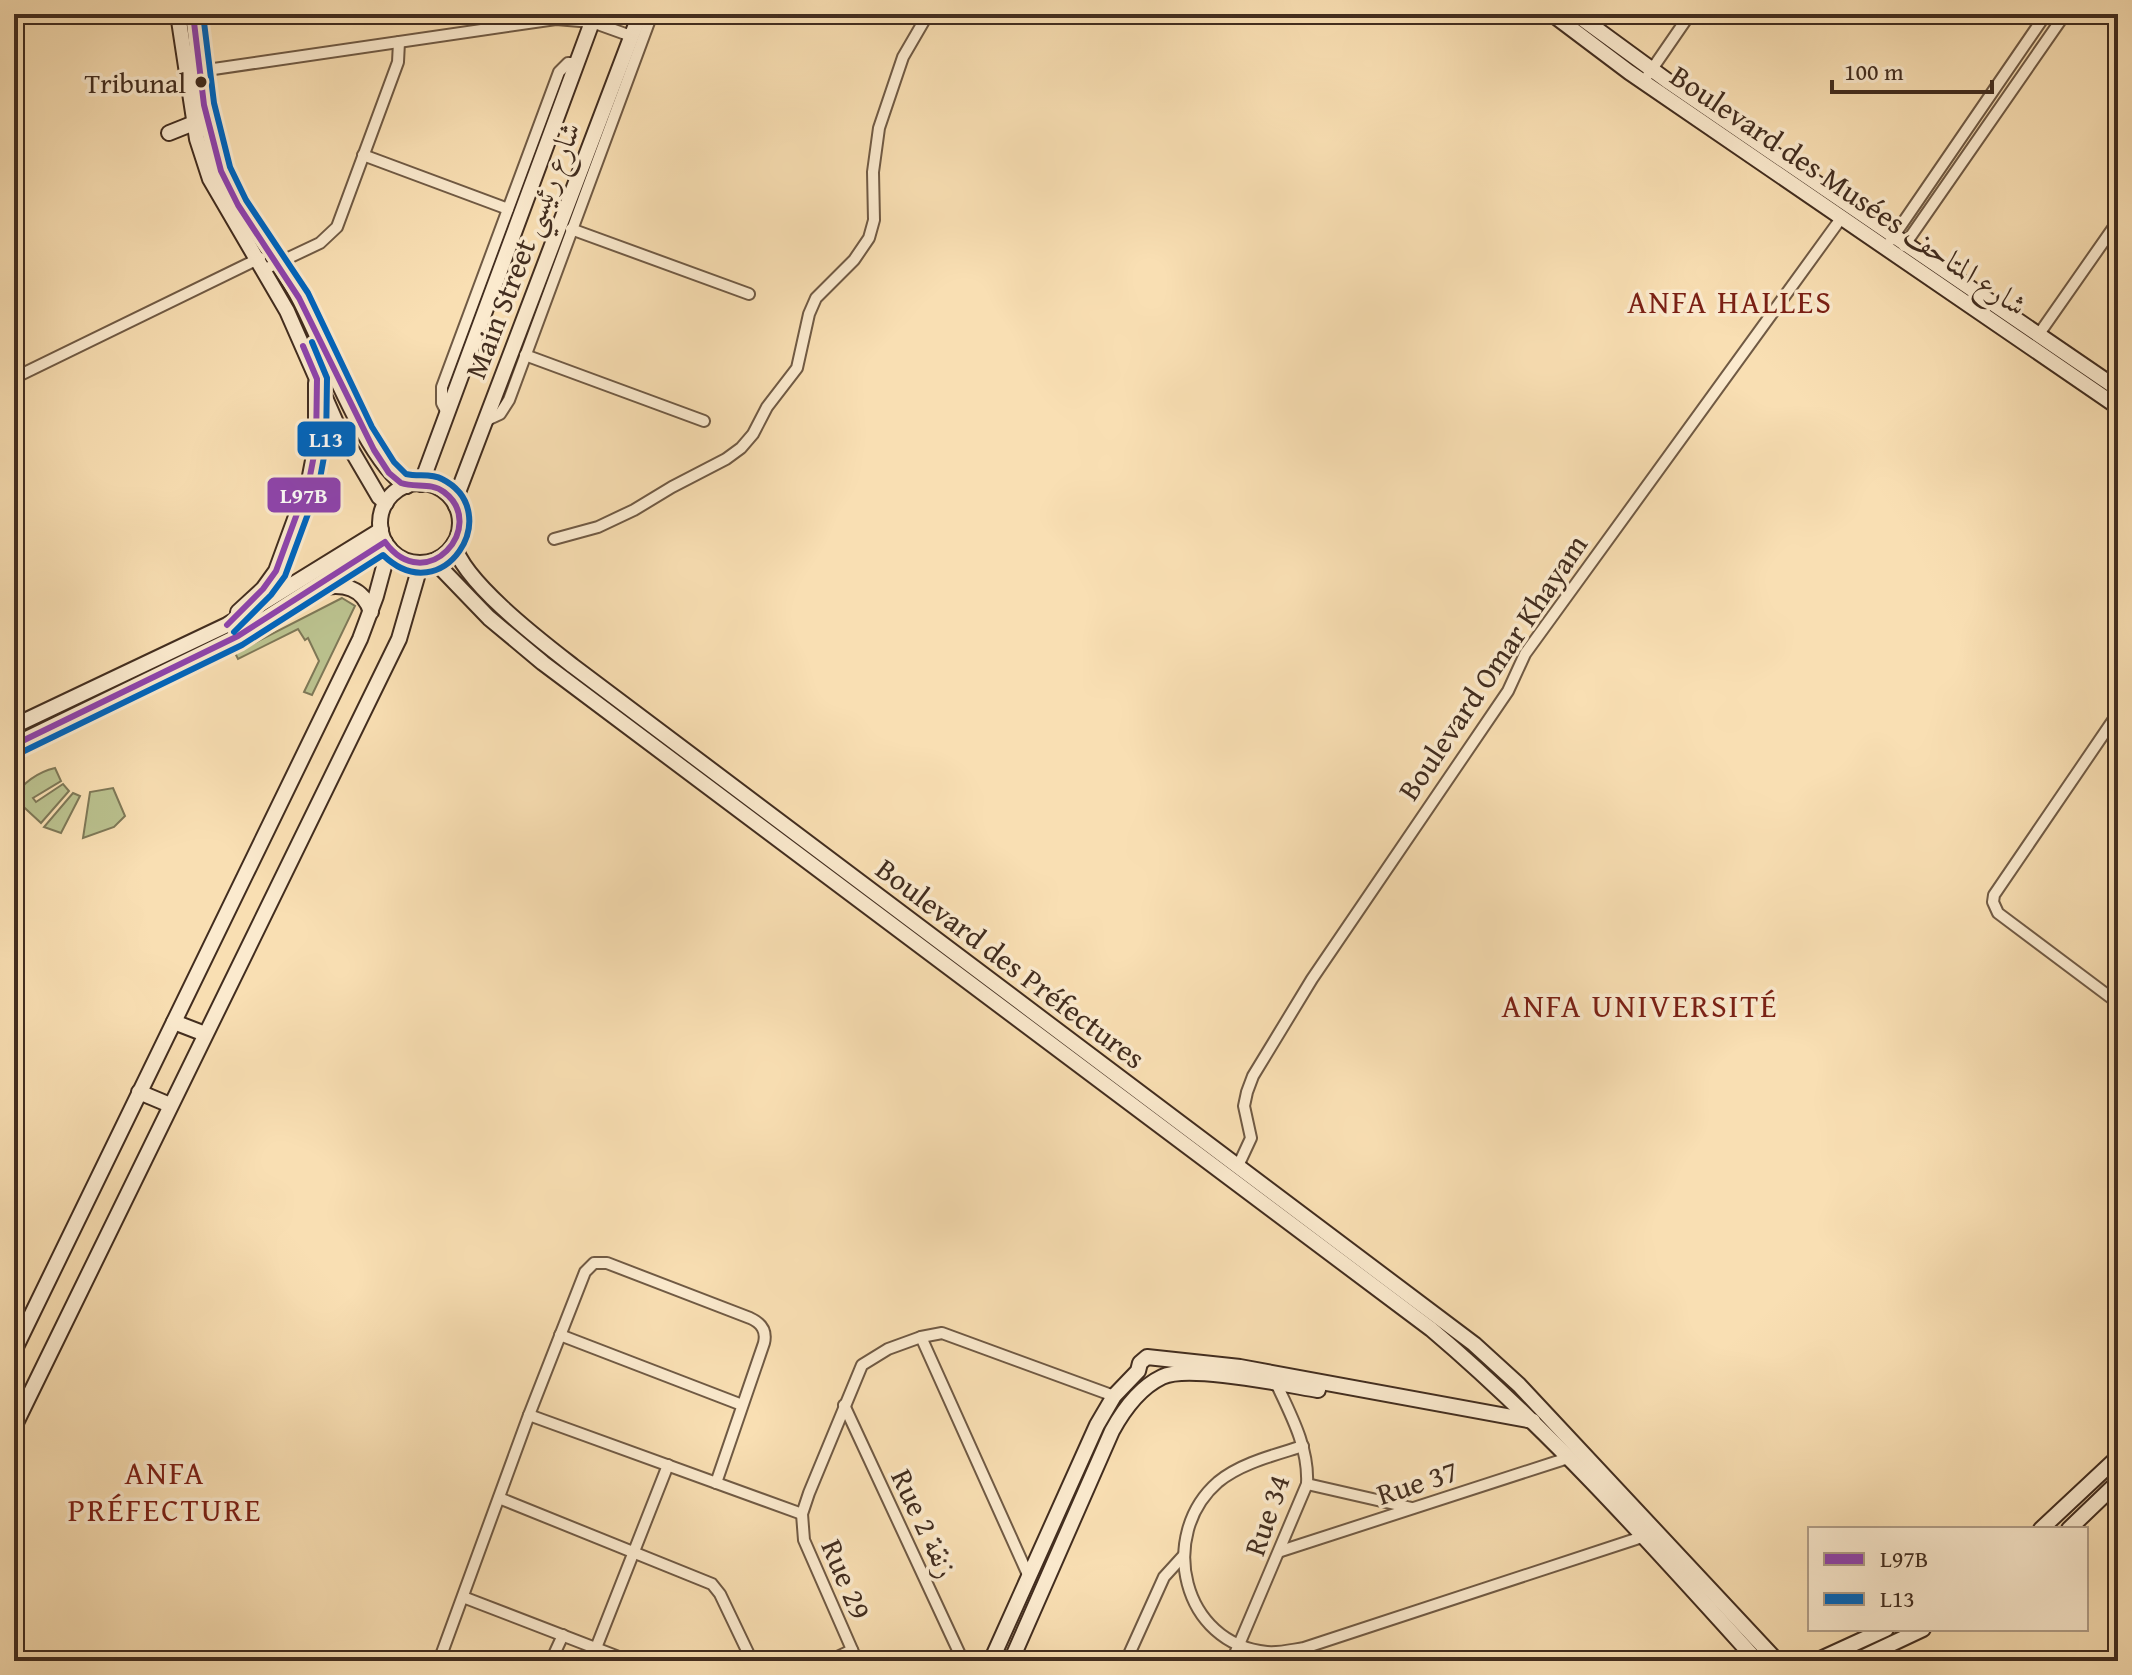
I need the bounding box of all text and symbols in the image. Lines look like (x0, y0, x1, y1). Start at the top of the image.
scale bar (1832, 44, 1992, 94)
street label: Boulevard des Musées شارع المتاحف (1659, 54, 2036, 330)
text: 100 m (1844, 54, 1904, 89)
place label: Tribunal (84, 62, 186, 103)
marker: Tribunal (193, 74, 209, 90)
street label: Main Street شارع رئيسي (453, 115, 598, 387)
district label: ANFA HALLES (1627, 278, 1833, 325)
line badge: L13 (296, 420, 357, 458)
text: L13 (309, 423, 343, 455)
line badge: L97B (266, 476, 342, 514)
text: L97B (280, 479, 328, 511)
street label: Boulevard Omar Khayam (1387, 525, 1598, 809)
street label: Boulevard des Préfectures (867, 847, 1155, 1079)
district label: ANFA UNIVERSITÉ (1501, 982, 1779, 1029)
street label: Rue 37 (1371, 1448, 1463, 1516)
district label: ANFA PRÉFECTURE (68, 1449, 262, 1533)
street label: Rue 2 زنقة (881, 1461, 969, 1585)
street label: Rue 34 (1232, 1469, 1300, 1561)
legend (1808, 1527, 2088, 1631)
street label: Rue 29 (811, 1532, 883, 1626)
text: L97B (1880, 1541, 1928, 1576)
text: L13 (1880, 1581, 1915, 1616)

